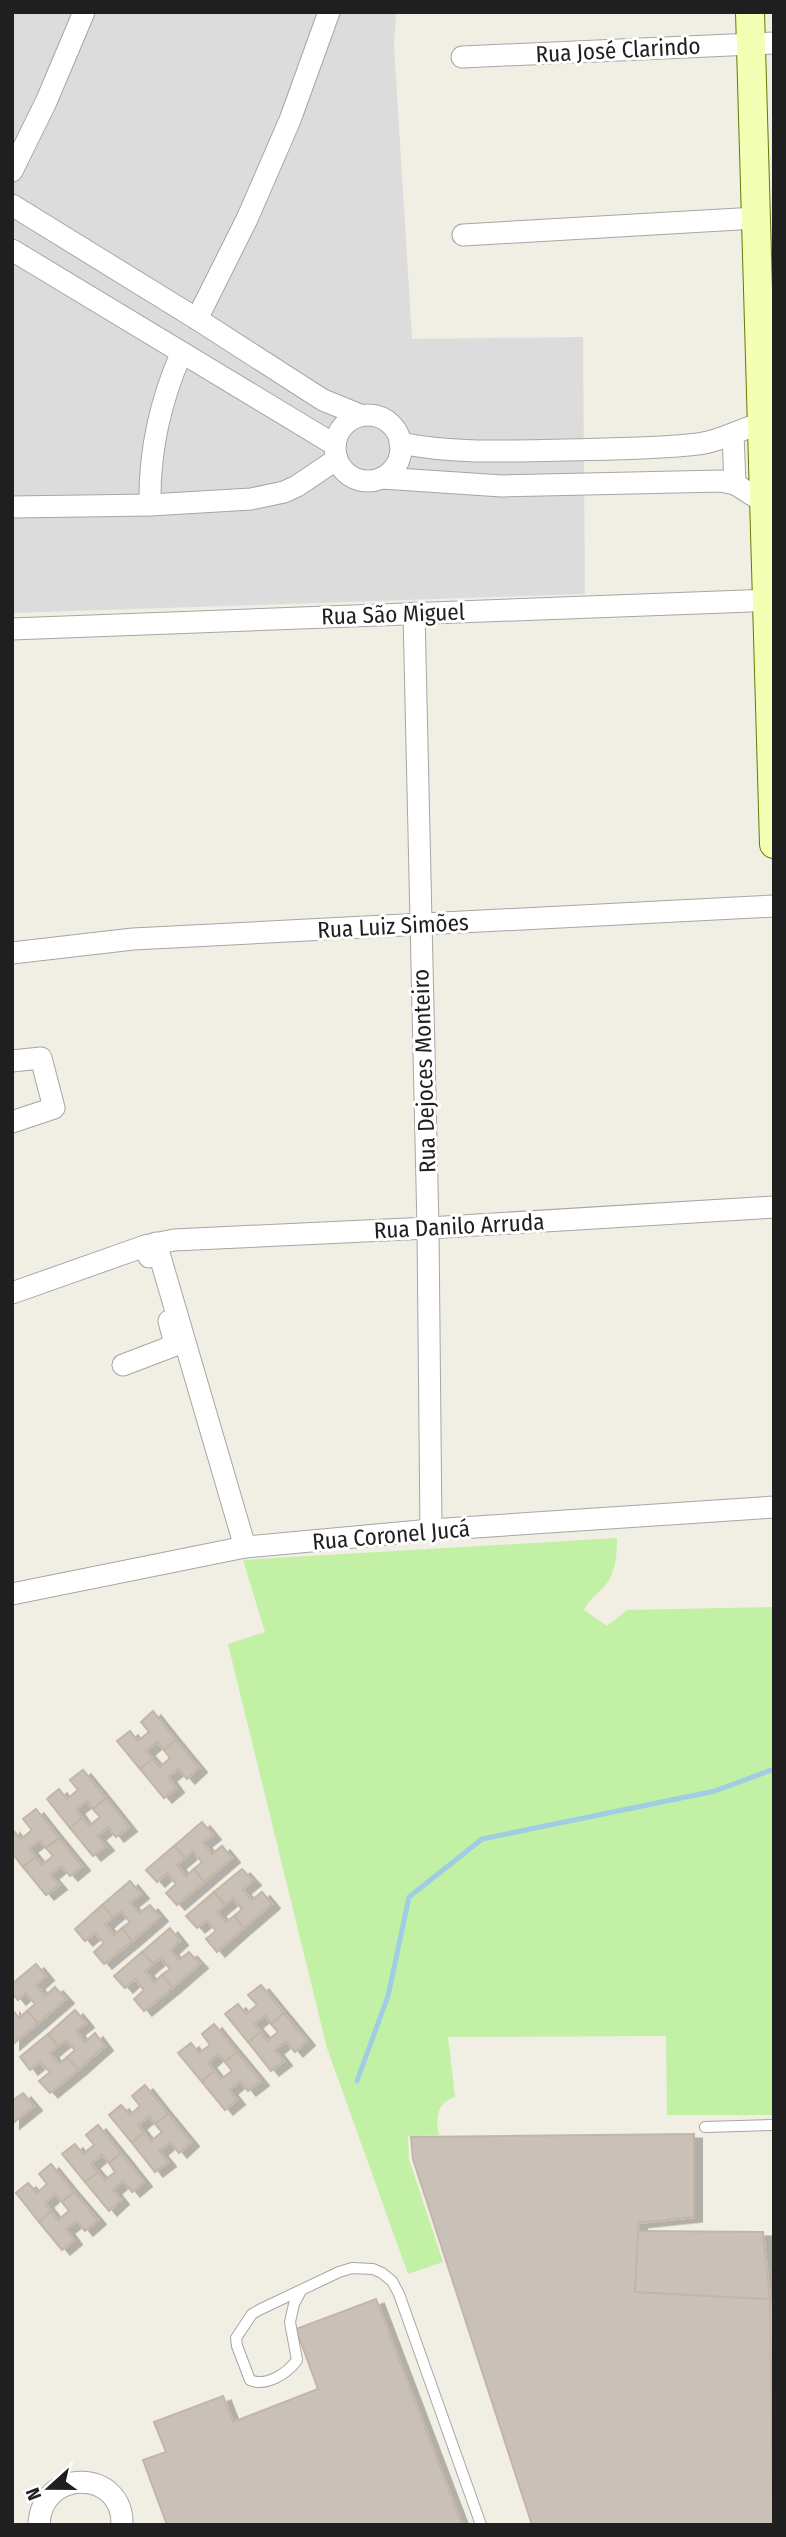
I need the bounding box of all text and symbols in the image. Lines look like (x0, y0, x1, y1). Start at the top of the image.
street label: Rua José Clarindo (535, 32, 701, 68)
street label: Rua São Miguel (321, 598, 465, 630)
street label: Rua Luiz Simões (317, 908, 470, 944)
street label: Rua Dejoces Monteiro (406, 968, 442, 1174)
street label: Rua Danilo Arruda (373, 1208, 545, 1244)
street label: Rua Coronel Jucá (311, 1514, 471, 1556)
north arrow (14, 2453, 84, 2523)
text: N (21, 2484, 46, 2503)

